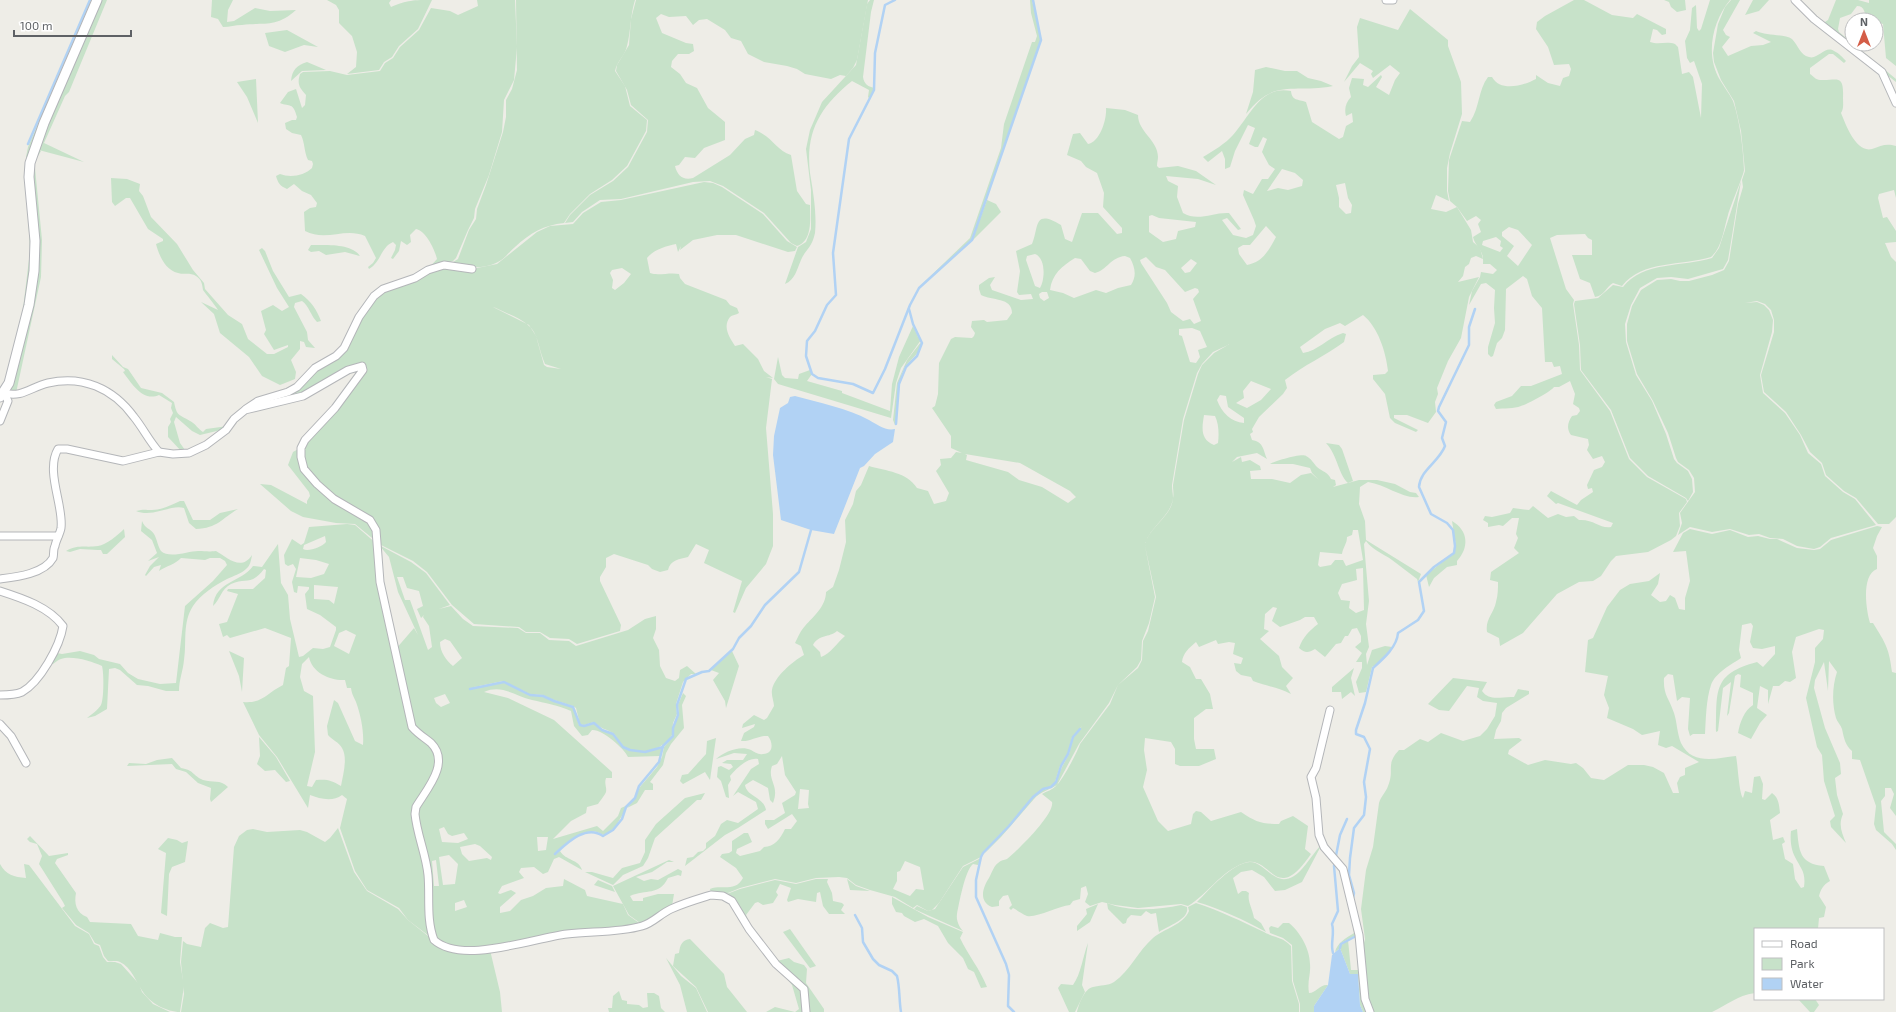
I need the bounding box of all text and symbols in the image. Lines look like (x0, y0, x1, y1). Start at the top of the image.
scale bar (14, 12, 131, 38)
north arrow (1844, 12, 1884, 52)
text: N (1860, 15, 1868, 28)
text: 100 m (20, 18, 52, 32)
legend (1754, 928, 1884, 1000)
text: Road (1790, 936, 1818, 950)
text: Park (1790, 956, 1815, 970)
text: Water (1790, 976, 1824, 990)

